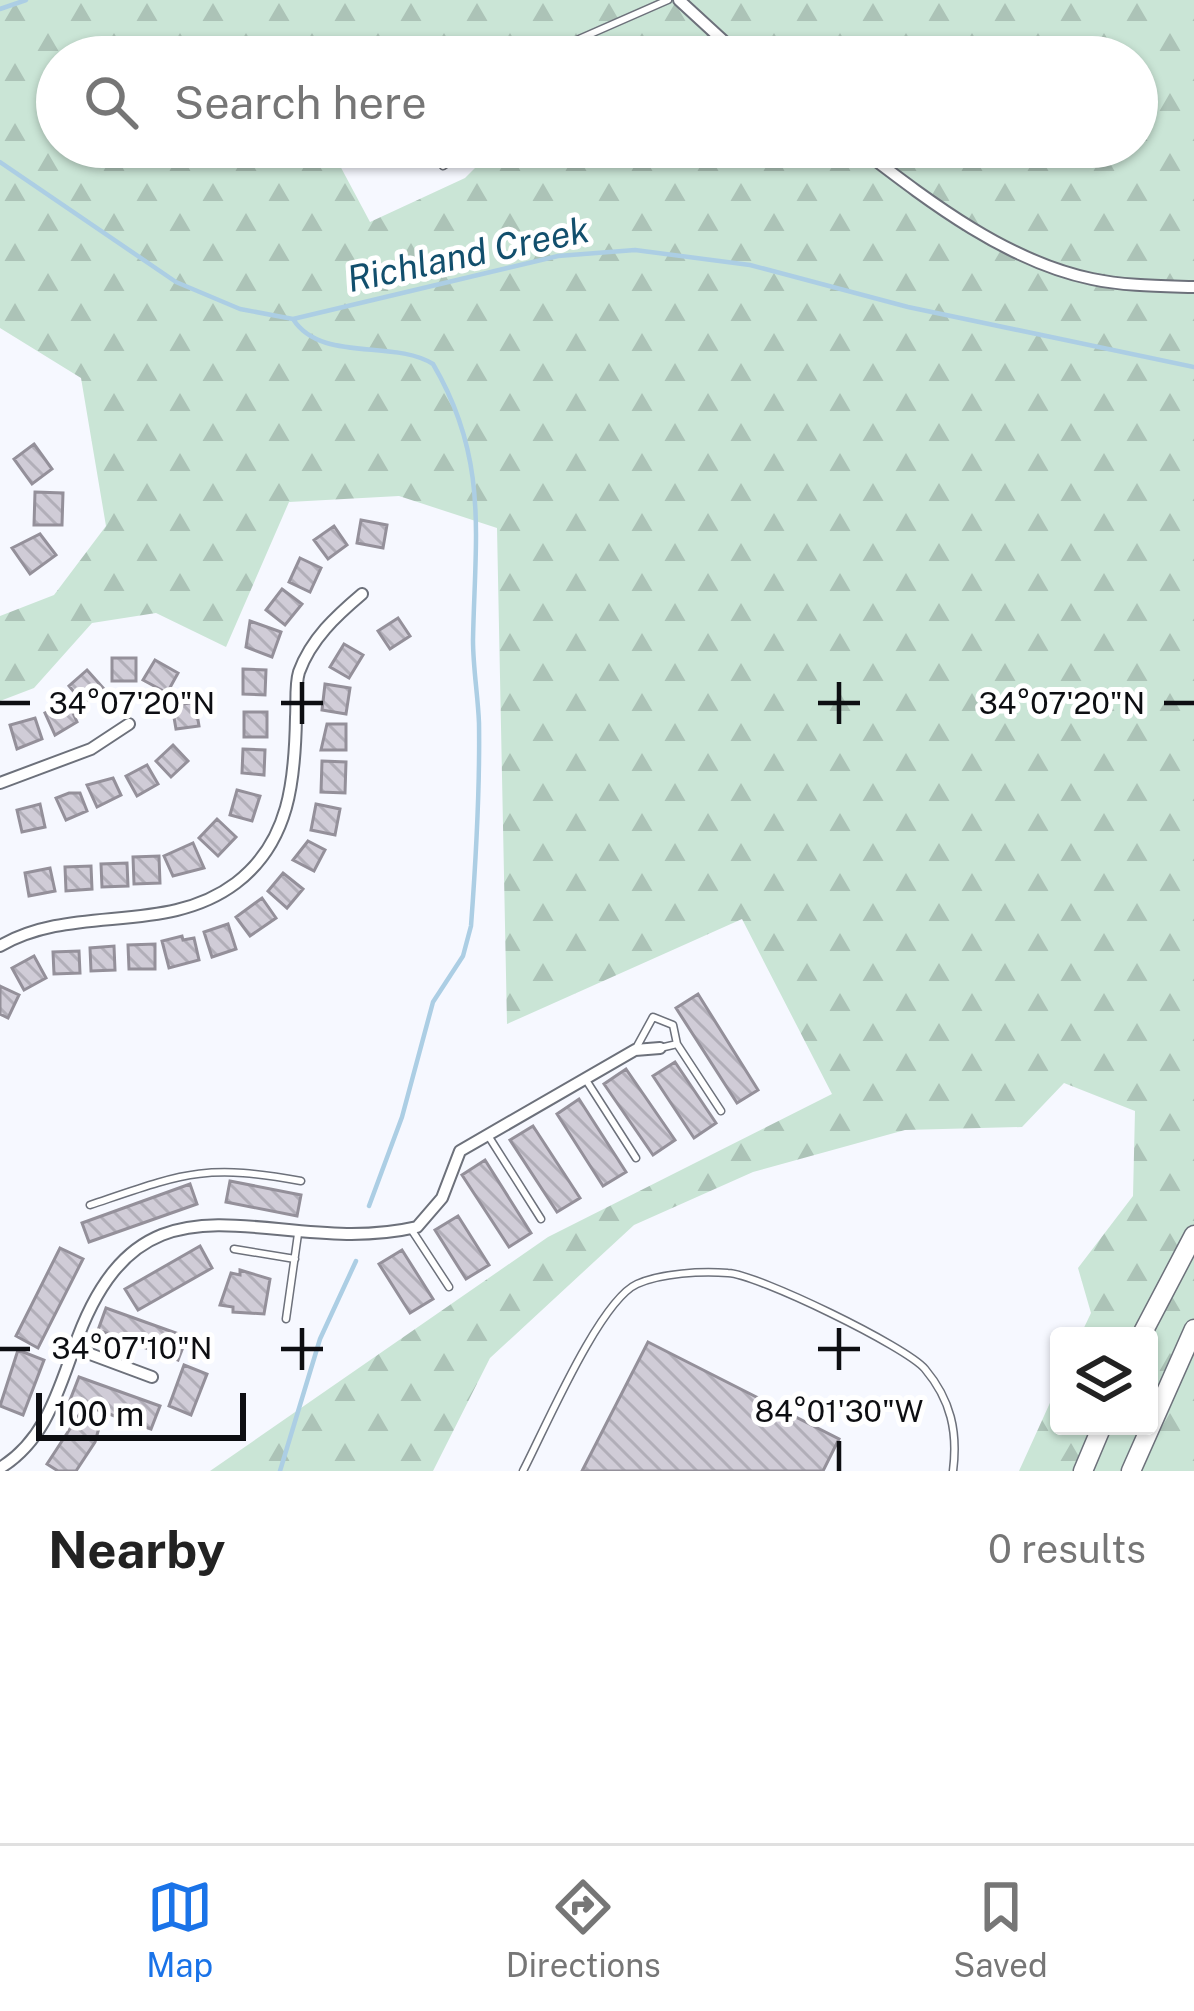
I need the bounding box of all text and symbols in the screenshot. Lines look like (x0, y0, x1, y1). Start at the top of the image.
search box (36, 36, 1158, 168)
icon: search (78, 69, 144, 135)
text: Search here (174, 76, 427, 129)
water label: Richland Creek (343, 208, 593, 300)
text: 34°07'20"N (49, 685, 215, 721)
text: 34°07'20"N (979, 685, 1145, 721)
map controls (1050, 1327, 1158, 1435)
button: layers (1050, 1327, 1158, 1435)
text: 34°07'10"N (52, 1330, 212, 1366)
scale bar (36, 1387, 246, 1440)
text: 84°01'30"W (755, 1393, 923, 1429)
text: 100 m (54, 1395, 144, 1433)
text: Nearby (48, 1520, 225, 1579)
text: 0 results (988, 1526, 1146, 1572)
tab: Map (146, 1874, 213, 1984)
tab: Directions (506, 1874, 661, 1984)
tab: Saved (953, 1874, 1048, 1984)

